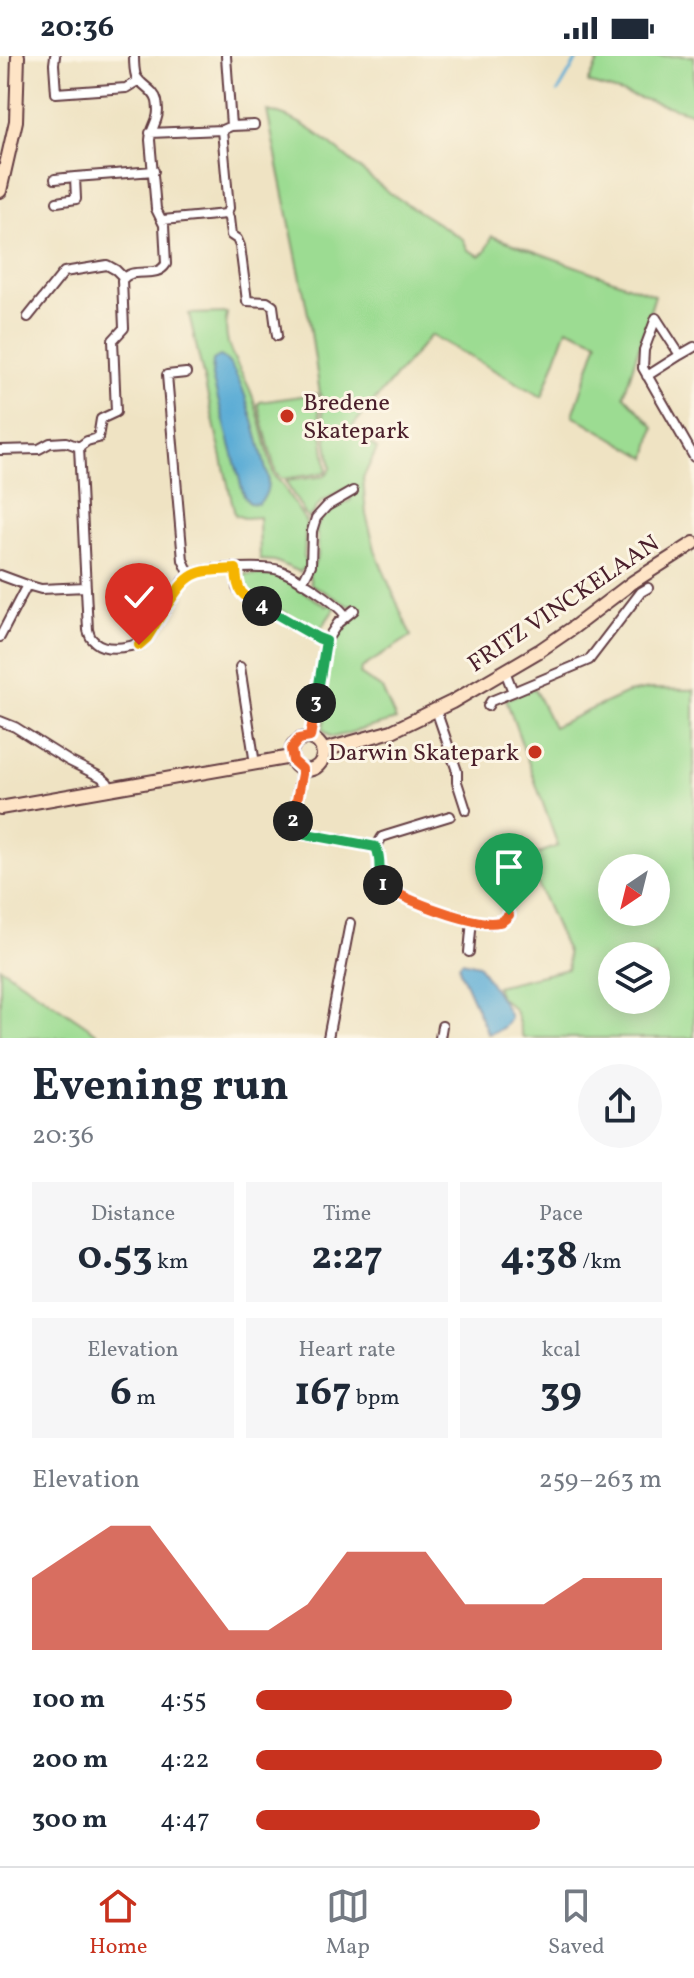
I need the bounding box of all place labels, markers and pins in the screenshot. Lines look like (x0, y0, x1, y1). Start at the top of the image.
place label: Bredene Skatepark (303, 387, 409, 449)
marker: Bredene Skatepark (278, 407, 296, 425)
pin (105, 563, 173, 645)
pin: 4 (242, 586, 282, 626)
pin: 3 (296, 683, 336, 723)
place label: Darwin Skatepark (328, 737, 519, 771)
marker: Darwin Skatepark (526, 743, 544, 761)
pin: 2 (273, 801, 313, 841)
pin (475, 833, 543, 915)
pin: 1 (363, 865, 403, 905)

